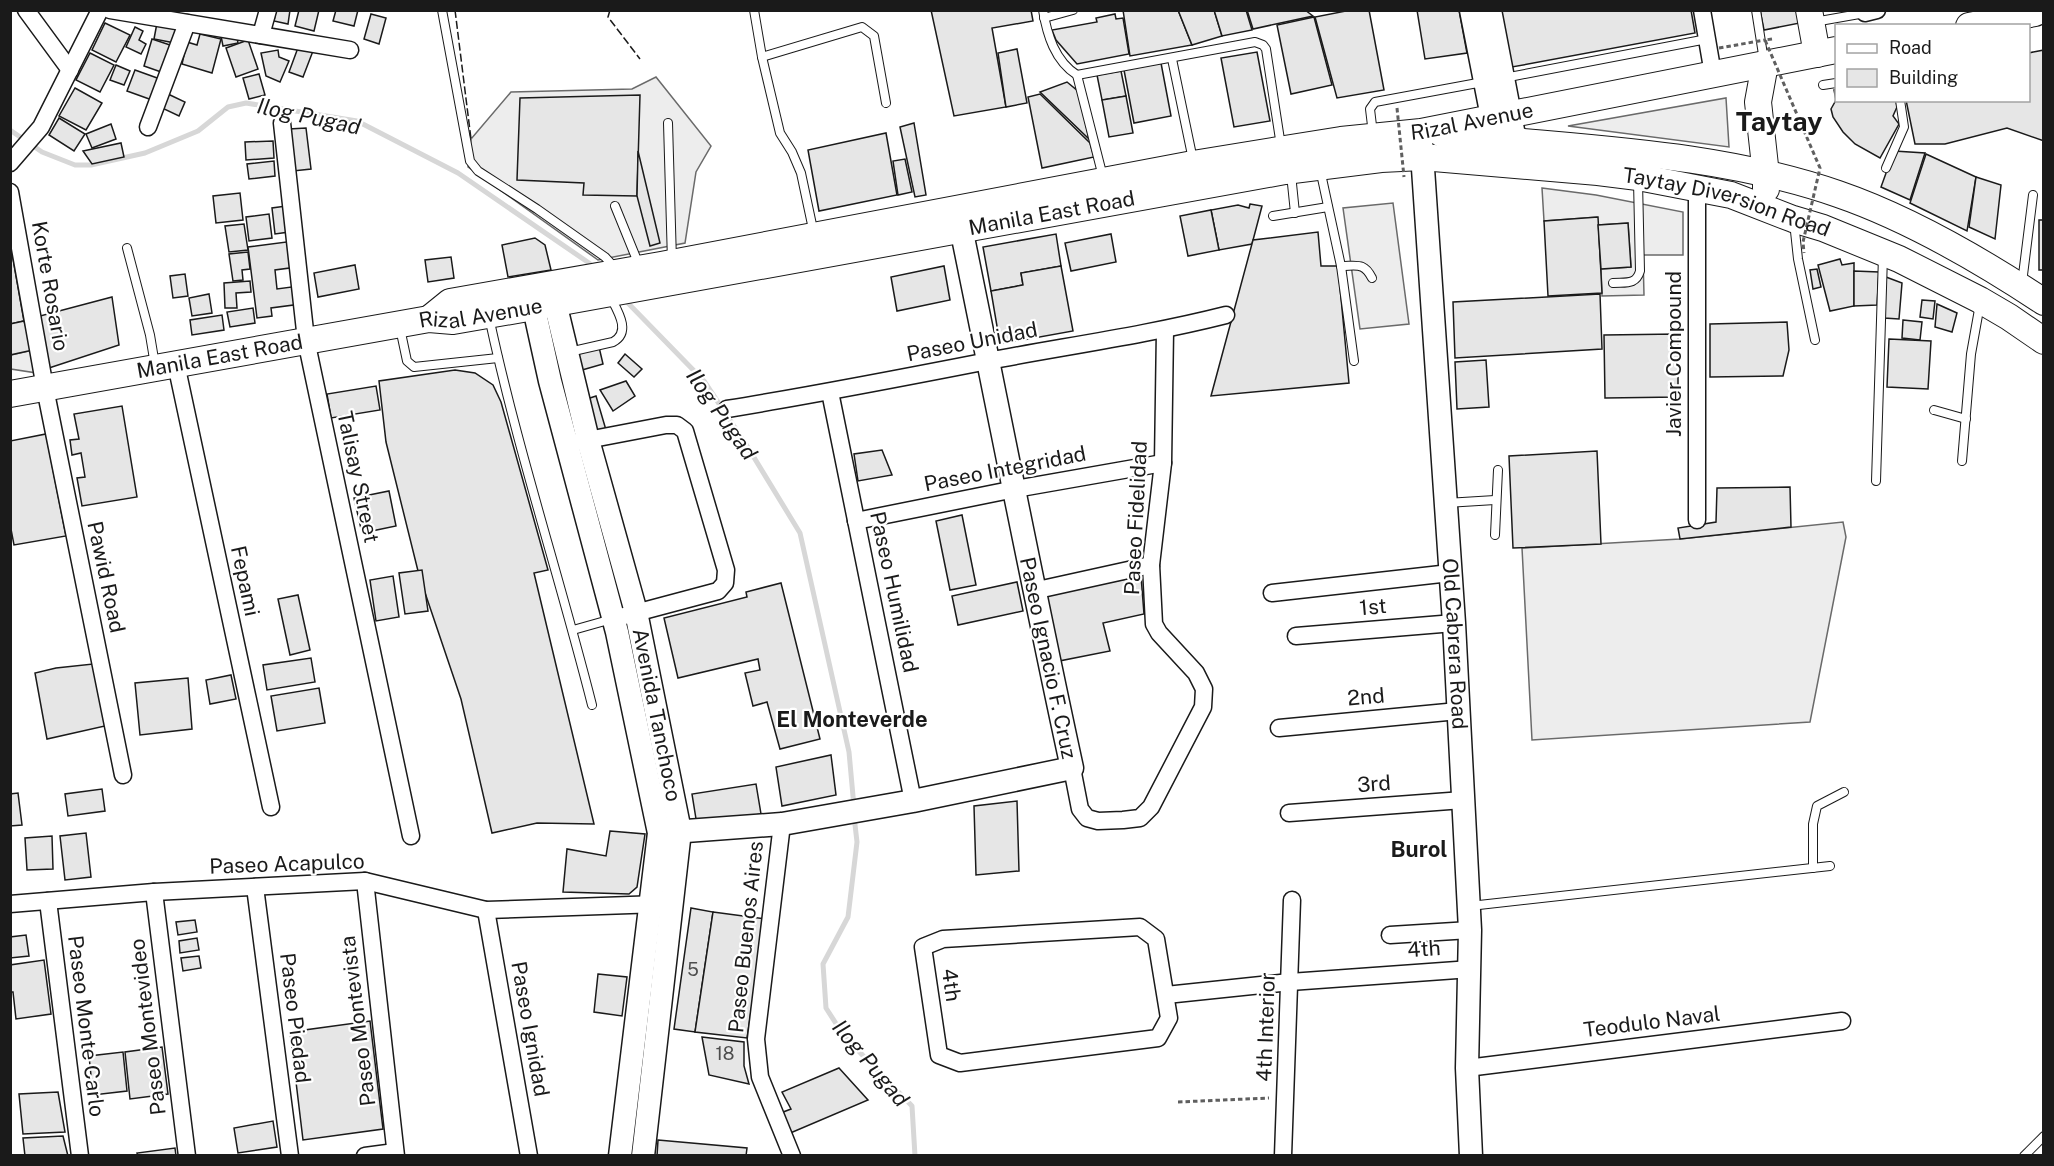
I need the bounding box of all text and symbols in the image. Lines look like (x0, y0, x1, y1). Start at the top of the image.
legend (1835, 24, 2030, 102)
text: Road (1889, 37, 1932, 58)
text: Building (1889, 67, 1958, 88)
water label: Ilog Pugad (255, 92, 364, 140)
street label: Rizal Avenue (1409, 97, 1535, 145)
district label: Taytay (1736, 105, 1822, 137)
street label: Taytay Diversion Road (1622, 162, 1834, 242)
street label: Manila East Road (966, 185, 1137, 240)
street label: Korte Rosario (27, 219, 74, 353)
street label: Javier Compound (1661, 271, 1686, 437)
street label: Rizal Avenue (417, 293, 544, 334)
street label: Paseo Unidad (904, 317, 1039, 366)
street label: Manila East Road (134, 329, 305, 383)
water label: Ilog Pugad (681, 363, 763, 465)
street label: Talisay Street (332, 409, 385, 545)
street label: Paseo Fidelidad (1119, 440, 1152, 596)
street label: Paseo Integridad (922, 441, 1088, 496)
street label: Paseo Humilidad (865, 509, 924, 675)
street label: Pawid Road (82, 519, 131, 635)
street label: Fepami (226, 543, 265, 618)
street label: Paseo Ignacio F. Cruz (1015, 555, 1082, 761)
street label: Old Cabrera Road (1438, 557, 1473, 730)
street label: 1st (1358, 593, 1388, 620)
street label: Avenida Tanchoco (628, 626, 687, 804)
street label: 2nd (1346, 682, 1386, 711)
district label: El Monteverde (776, 706, 928, 732)
street label: 3rd (1356, 770, 1392, 797)
district label: Burol (1390, 836, 1448, 862)
street label: Paseo Buenos Aires (723, 840, 768, 1034)
street label: Paseo Acapulco (209, 848, 365, 879)
street label: Paseo Monte Carlo (63, 934, 110, 1118)
street label: Paseo Montevista (335, 934, 380, 1108)
street label: 4th (1406, 935, 1442, 962)
street label: Paseo Montevideo (124, 937, 171, 1117)
street label: Paseo Piedad (275, 951, 316, 1085)
street label: Paseo Ignidad (506, 959, 555, 1098)
house number: 5 (687, 959, 699, 980)
street label: 4th (937, 967, 966, 1003)
street label: 4th Interior (1251, 972, 1280, 1082)
street label: Teodulo Naval (1582, 1001, 1722, 1042)
water label: Ilog Pugad (827, 1014, 915, 1112)
house number: 18 (716, 1043, 734, 1064)

